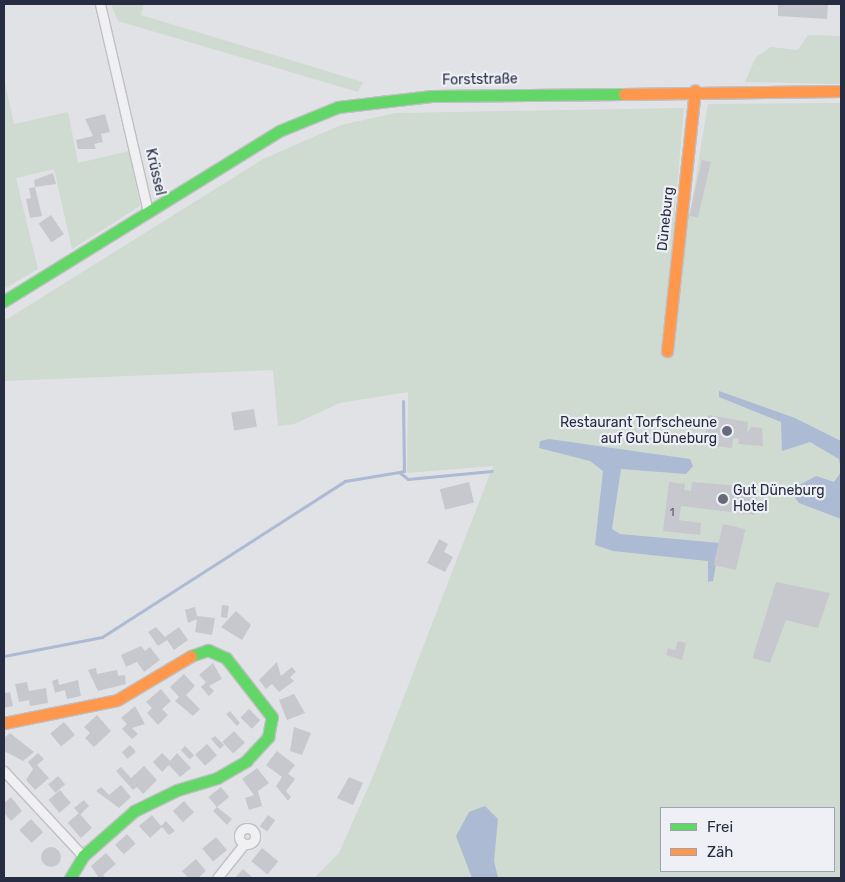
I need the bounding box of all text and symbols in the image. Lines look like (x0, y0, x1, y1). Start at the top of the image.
street label: Forststraße (442, 71, 518, 89)
street label: Krüssel (141, 147, 169, 197)
street label: Düneburg (654, 186, 678, 252)
place label: Restaurant Torfscheune auf Gut Düneburg (560, 415, 717, 448)
marker: Restaurant Torfscheune auf Gut Düneburg (721, 425, 733, 437)
place label: Gut Düneburg Hotel (733, 483, 825, 516)
marker: Gut Düneburg Hotel (717, 493, 729, 505)
house number: 1 (670, 506, 674, 520)
legend (660, 807, 835, 872)
text: Frei (707, 818, 733, 836)
text: Zäh (707, 843, 733, 861)

